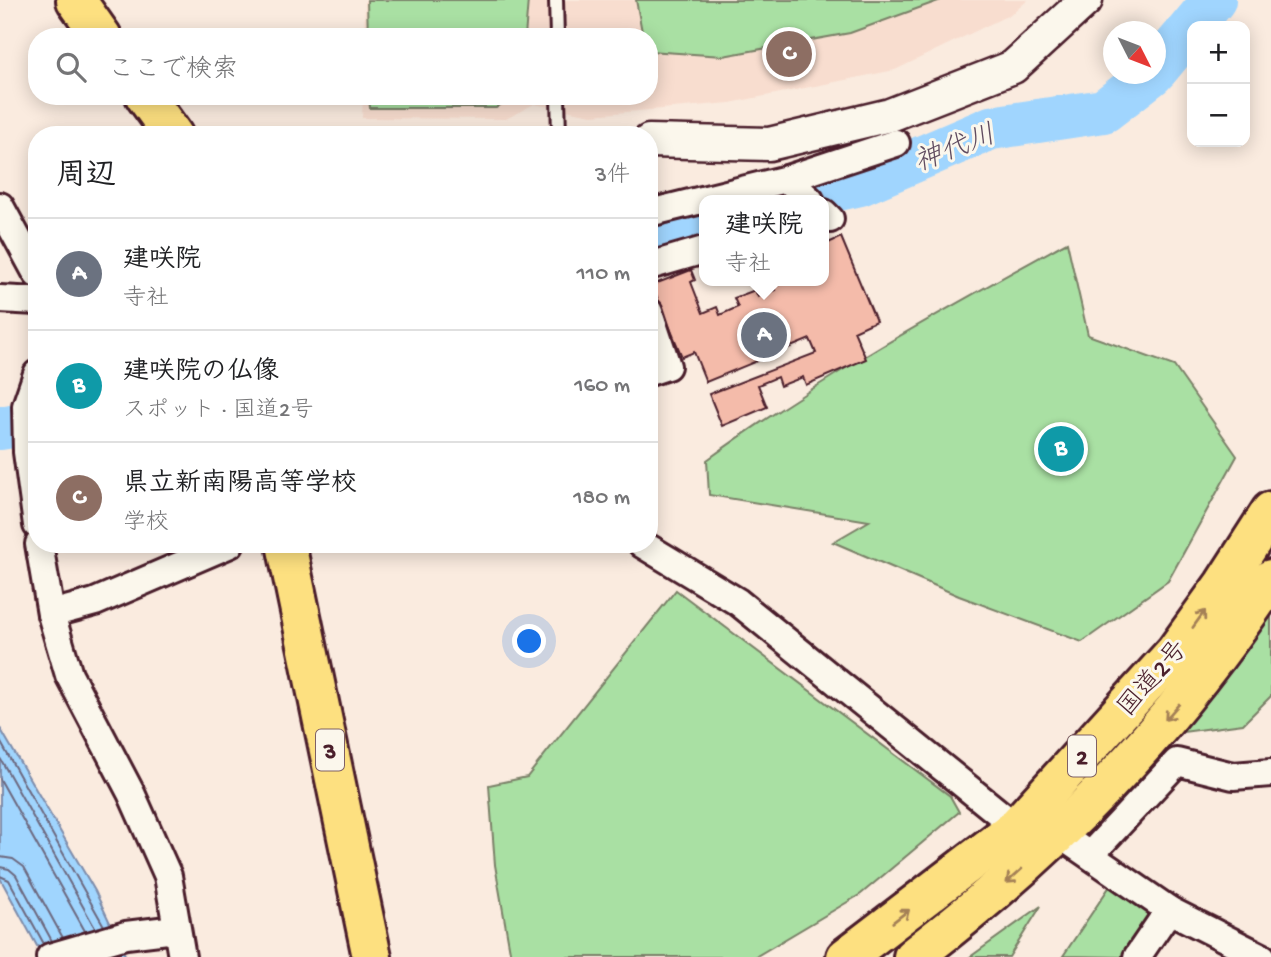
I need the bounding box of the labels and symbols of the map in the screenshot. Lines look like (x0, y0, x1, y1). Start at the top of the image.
north arrow (1103, 21, 1166, 84)
pin: C (766, 28, 812, 80)
water label: 神代川 (910, 119, 1001, 181)
pin: A (741, 309, 787, 361)
pin: B (1038, 423, 1084, 475)
one-way arrow (1191, 609, 1206, 628)
your location (512, 624, 546, 658)
street label: 国道2号 (1112, 635, 1196, 724)
one-way arrow (1164, 703, 1180, 721)
road number: 3 (316, 730, 344, 770)
road number: 2 (1068, 736, 1096, 776)
one-way arrow (1005, 868, 1023, 884)
one-way arrow (891, 908, 909, 924)

